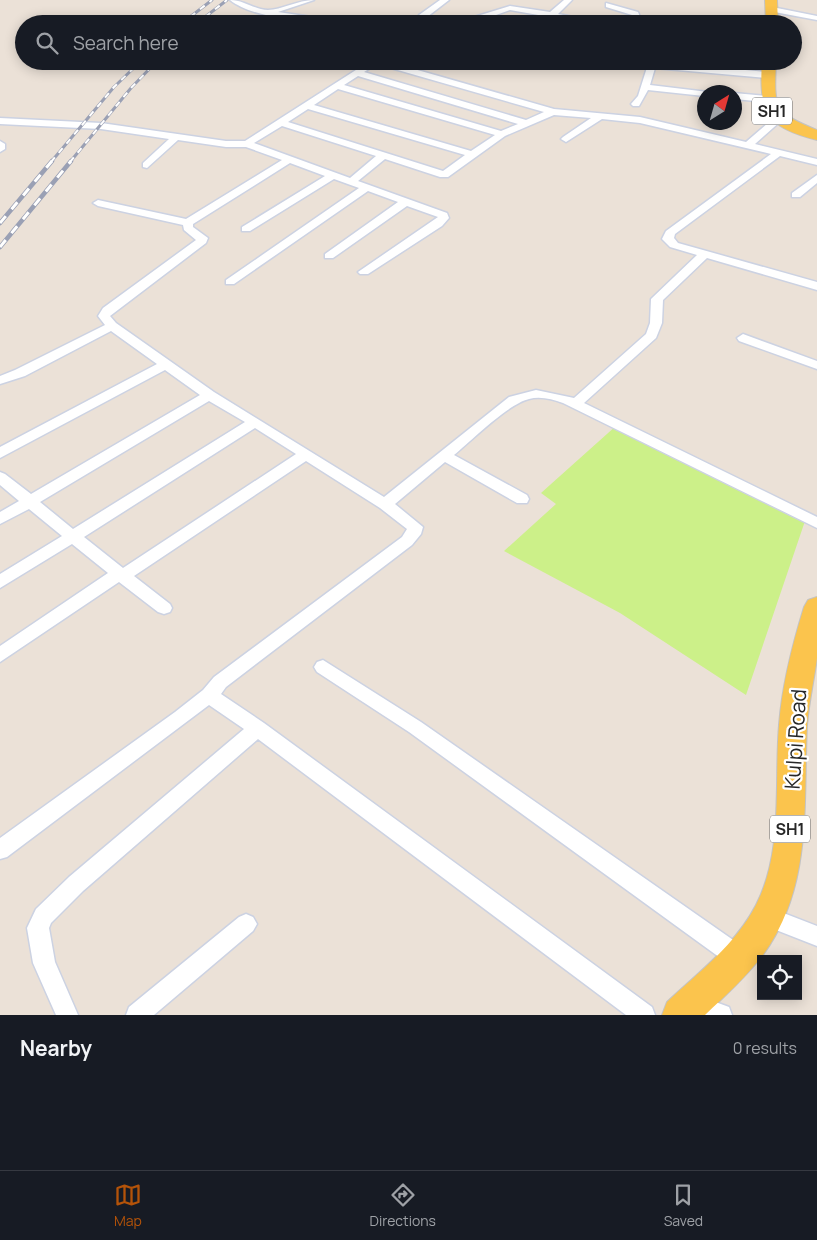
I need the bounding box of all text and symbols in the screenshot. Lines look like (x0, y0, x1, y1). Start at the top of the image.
search box (15, 15, 802, 70)
icon: search (33, 29, 61, 57)
text: Search here (73, 30, 179, 56)
north arrow (697, 85, 742, 130)
road number: SH1 (752, 98, 792, 124)
street label: Kulpi Road (778, 688, 812, 790)
road number: SH1 (770, 816, 810, 842)
map controls (757, 955, 802, 1000)
button: locate (757, 955, 802, 1000)
text: Nearby (20, 1034, 92, 1062)
text: 0 results (733, 1037, 797, 1059)
tab: Map (114, 1181, 142, 1230)
tab: Directions (370, 1181, 436, 1230)
tab: Saved (664, 1181, 703, 1230)

